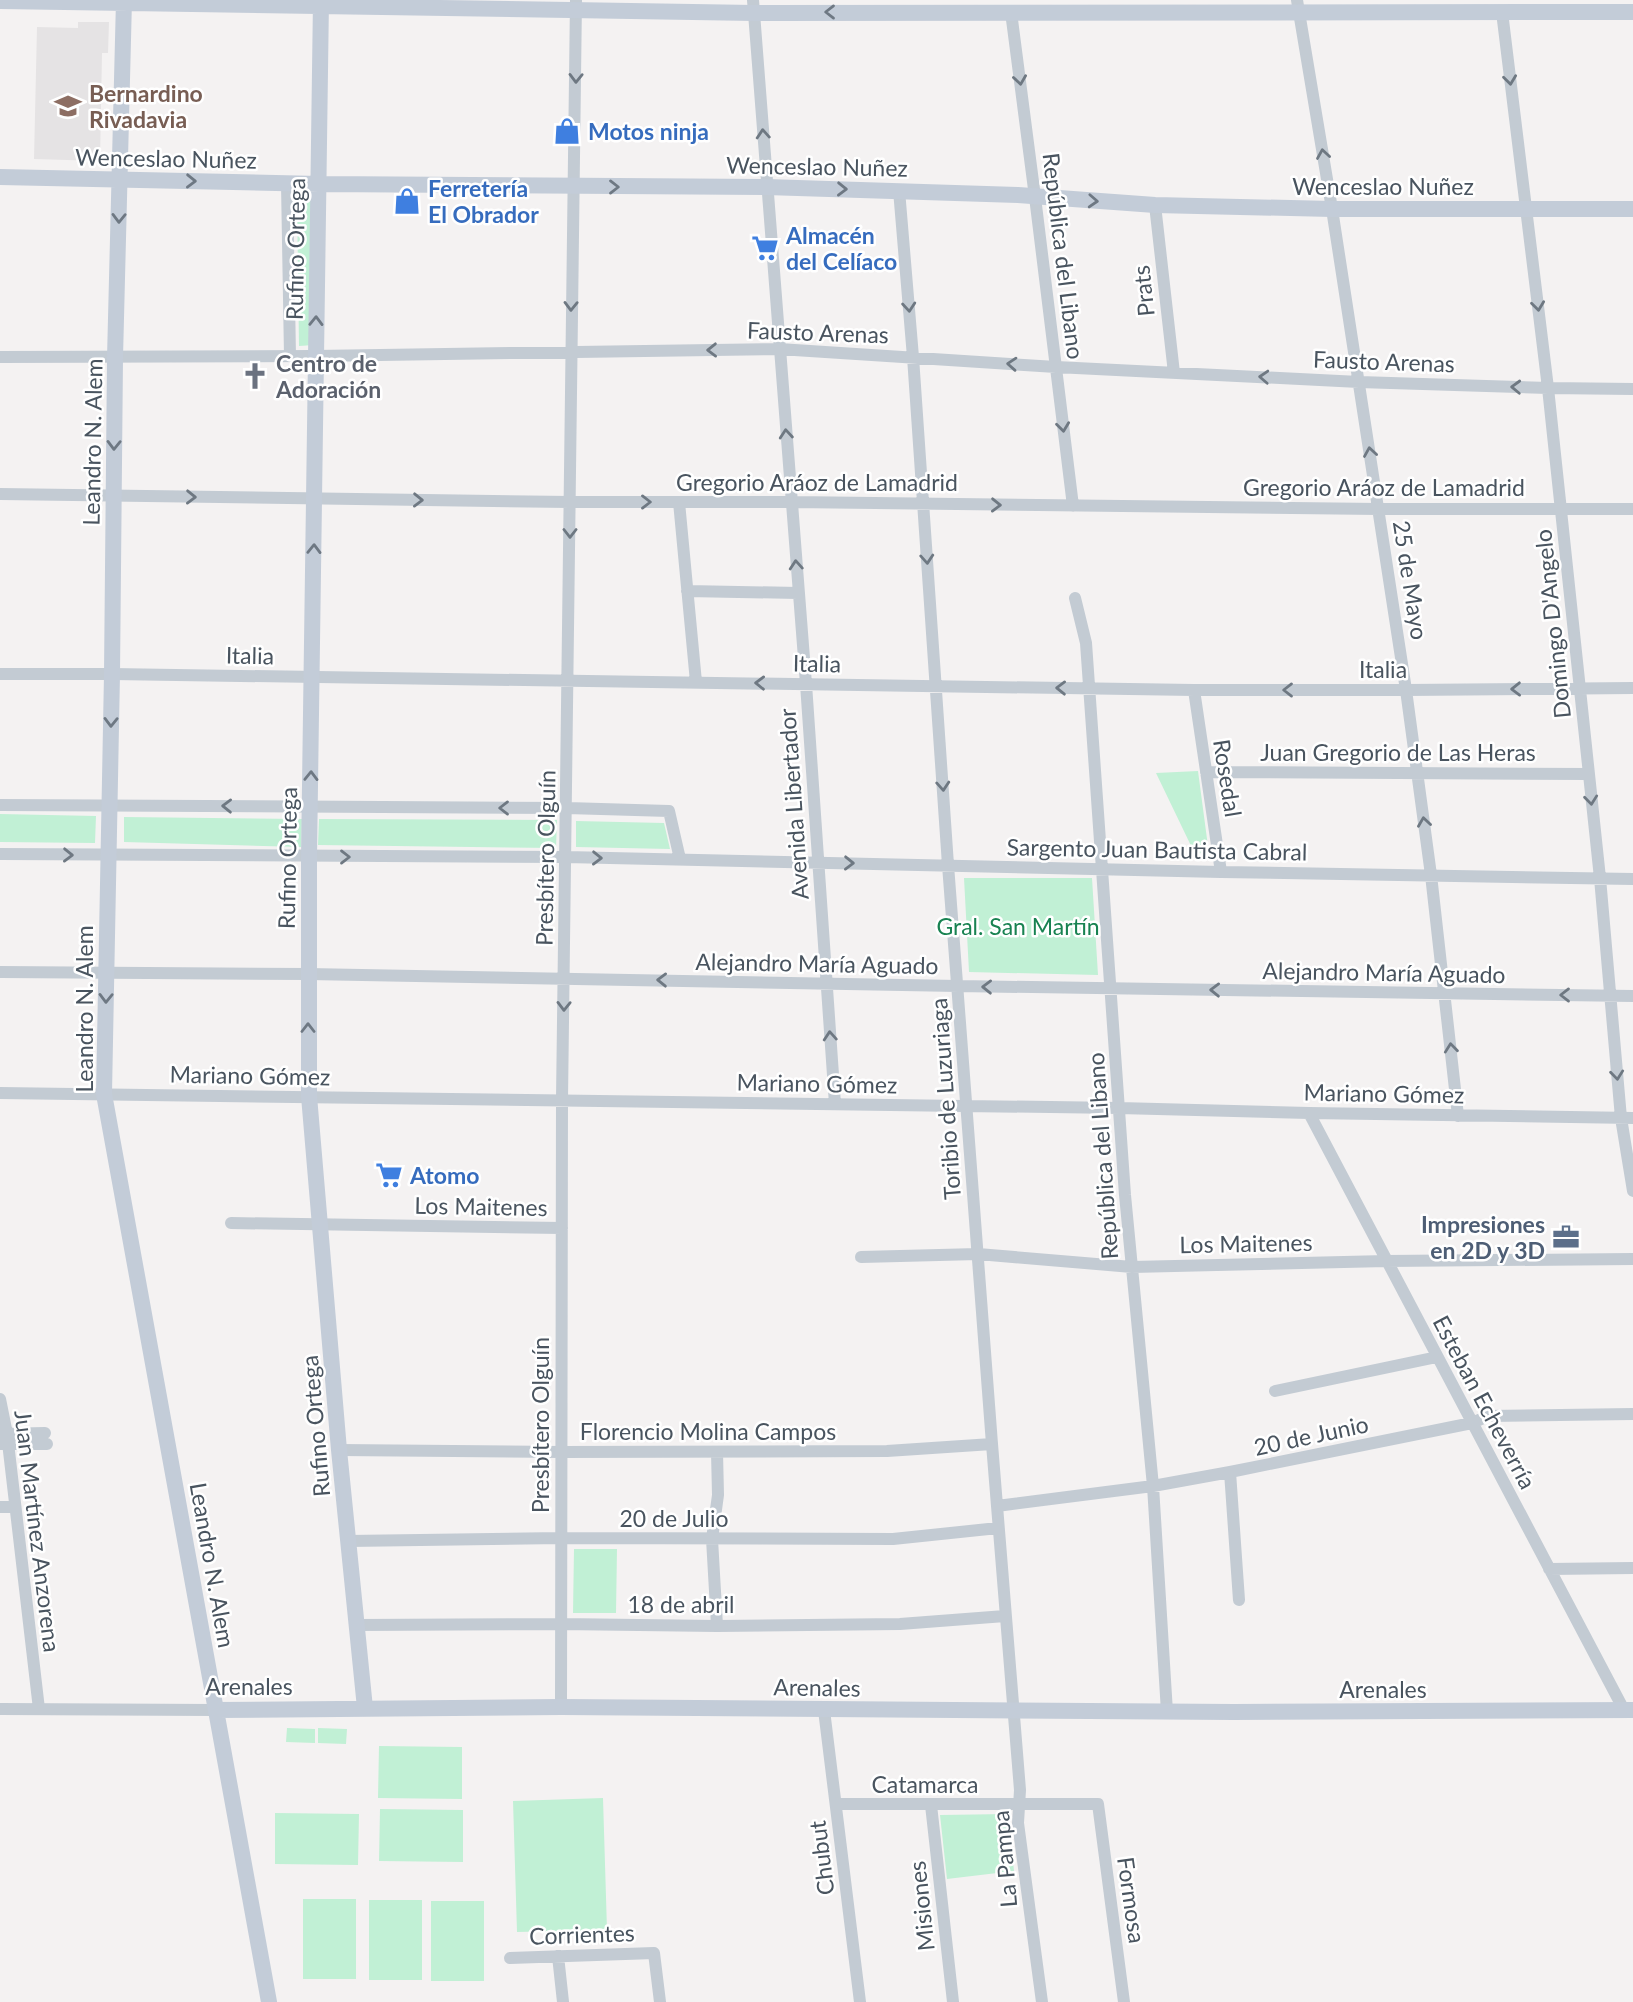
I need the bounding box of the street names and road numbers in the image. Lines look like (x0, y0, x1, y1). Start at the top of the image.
street label: Wenceslao Nuñez (75, 142, 257, 174)
street label: Wenceslao Nuñez (726, 150, 908, 182)
street label: República del Libano (1037, 151, 1091, 361)
street label: Wenceslao Nuñez (1292, 172, 1474, 200)
street label: Rufino Ortega (280, 178, 310, 320)
street label: Prats (1126, 264, 1160, 318)
street label: Fausto Arenas (747, 316, 889, 348)
street label: Fausto Arenas (1313, 345, 1455, 377)
street label: Leandro N. Alem (77, 358, 107, 526)
street label: Gregorio Aráoz de Lamadrid (676, 468, 958, 496)
street label: Gregorio Aráoz de Lamadrid (1243, 473, 1525, 501)
street label: 25 de Mayo (1388, 518, 1434, 642)
street label: Domingo D'Angelo (1528, 528, 1576, 720)
street label: Italia (226, 641, 274, 669)
street label: Italia (793, 649, 841, 677)
street label: Italia (1359, 655, 1407, 683)
street label: Avenida Libertador (772, 707, 814, 901)
street label: Rosedal (1208, 737, 1248, 819)
street label: Juan Gregorio de Las Heras (1260, 738, 1536, 766)
street label: Presbítero Olguín (529, 770, 561, 946)
street label: Rufino Ortega (272, 787, 302, 929)
street label: Sargento Juan Bautista Cabral (1006, 832, 1308, 866)
street label: Leandro N. Alem (70, 925, 98, 1093)
street label: Alejandro María Aguado (695, 947, 939, 979)
street label: Alejandro María Aguado (1262, 956, 1506, 988)
street label: Toribio de Luzuriaga (924, 997, 966, 1201)
street label: República del Libano (1081, 1052, 1123, 1260)
street label: Mariano Gómez (169, 1060, 331, 1090)
street label: Mariano Gómez (736, 1068, 898, 1098)
street label: Mariano Gómez (1303, 1078, 1465, 1108)
street label: Los Maitenes (414, 1191, 548, 1221)
street label: Los Maitenes (1179, 1228, 1313, 1258)
street label: Esteban Echeverría (1428, 1311, 1542, 1493)
street label: Presbítero Olguín (526, 1337, 554, 1513)
street label: Rufino Ortega (295, 1354, 335, 1498)
street label: Juan Martínez Anzorena (9, 1408, 67, 1654)
street label: 20 de Junio (1251, 1409, 1371, 1461)
street label: Florencio Molina Campos (580, 1417, 836, 1445)
street label: Leandro N. Alem (185, 1480, 241, 1650)
street label: 20 de Julio (619, 1504, 729, 1532)
street label: 18 de abril (627, 1590, 735, 1618)
street label: Arenales (205, 1672, 293, 1700)
street label: Arenales (773, 1672, 861, 1702)
street label: Arenales (1339, 1675, 1427, 1703)
street label: Catamarca (872, 1770, 978, 1798)
street label: La Pampa (986, 1809, 1022, 1909)
street label: Chubut (802, 1818, 839, 1897)
street label: Formosa (1112, 1855, 1152, 1945)
street label: Misiones (902, 1860, 940, 1952)
street label: Corrientes (529, 1918, 635, 1950)

